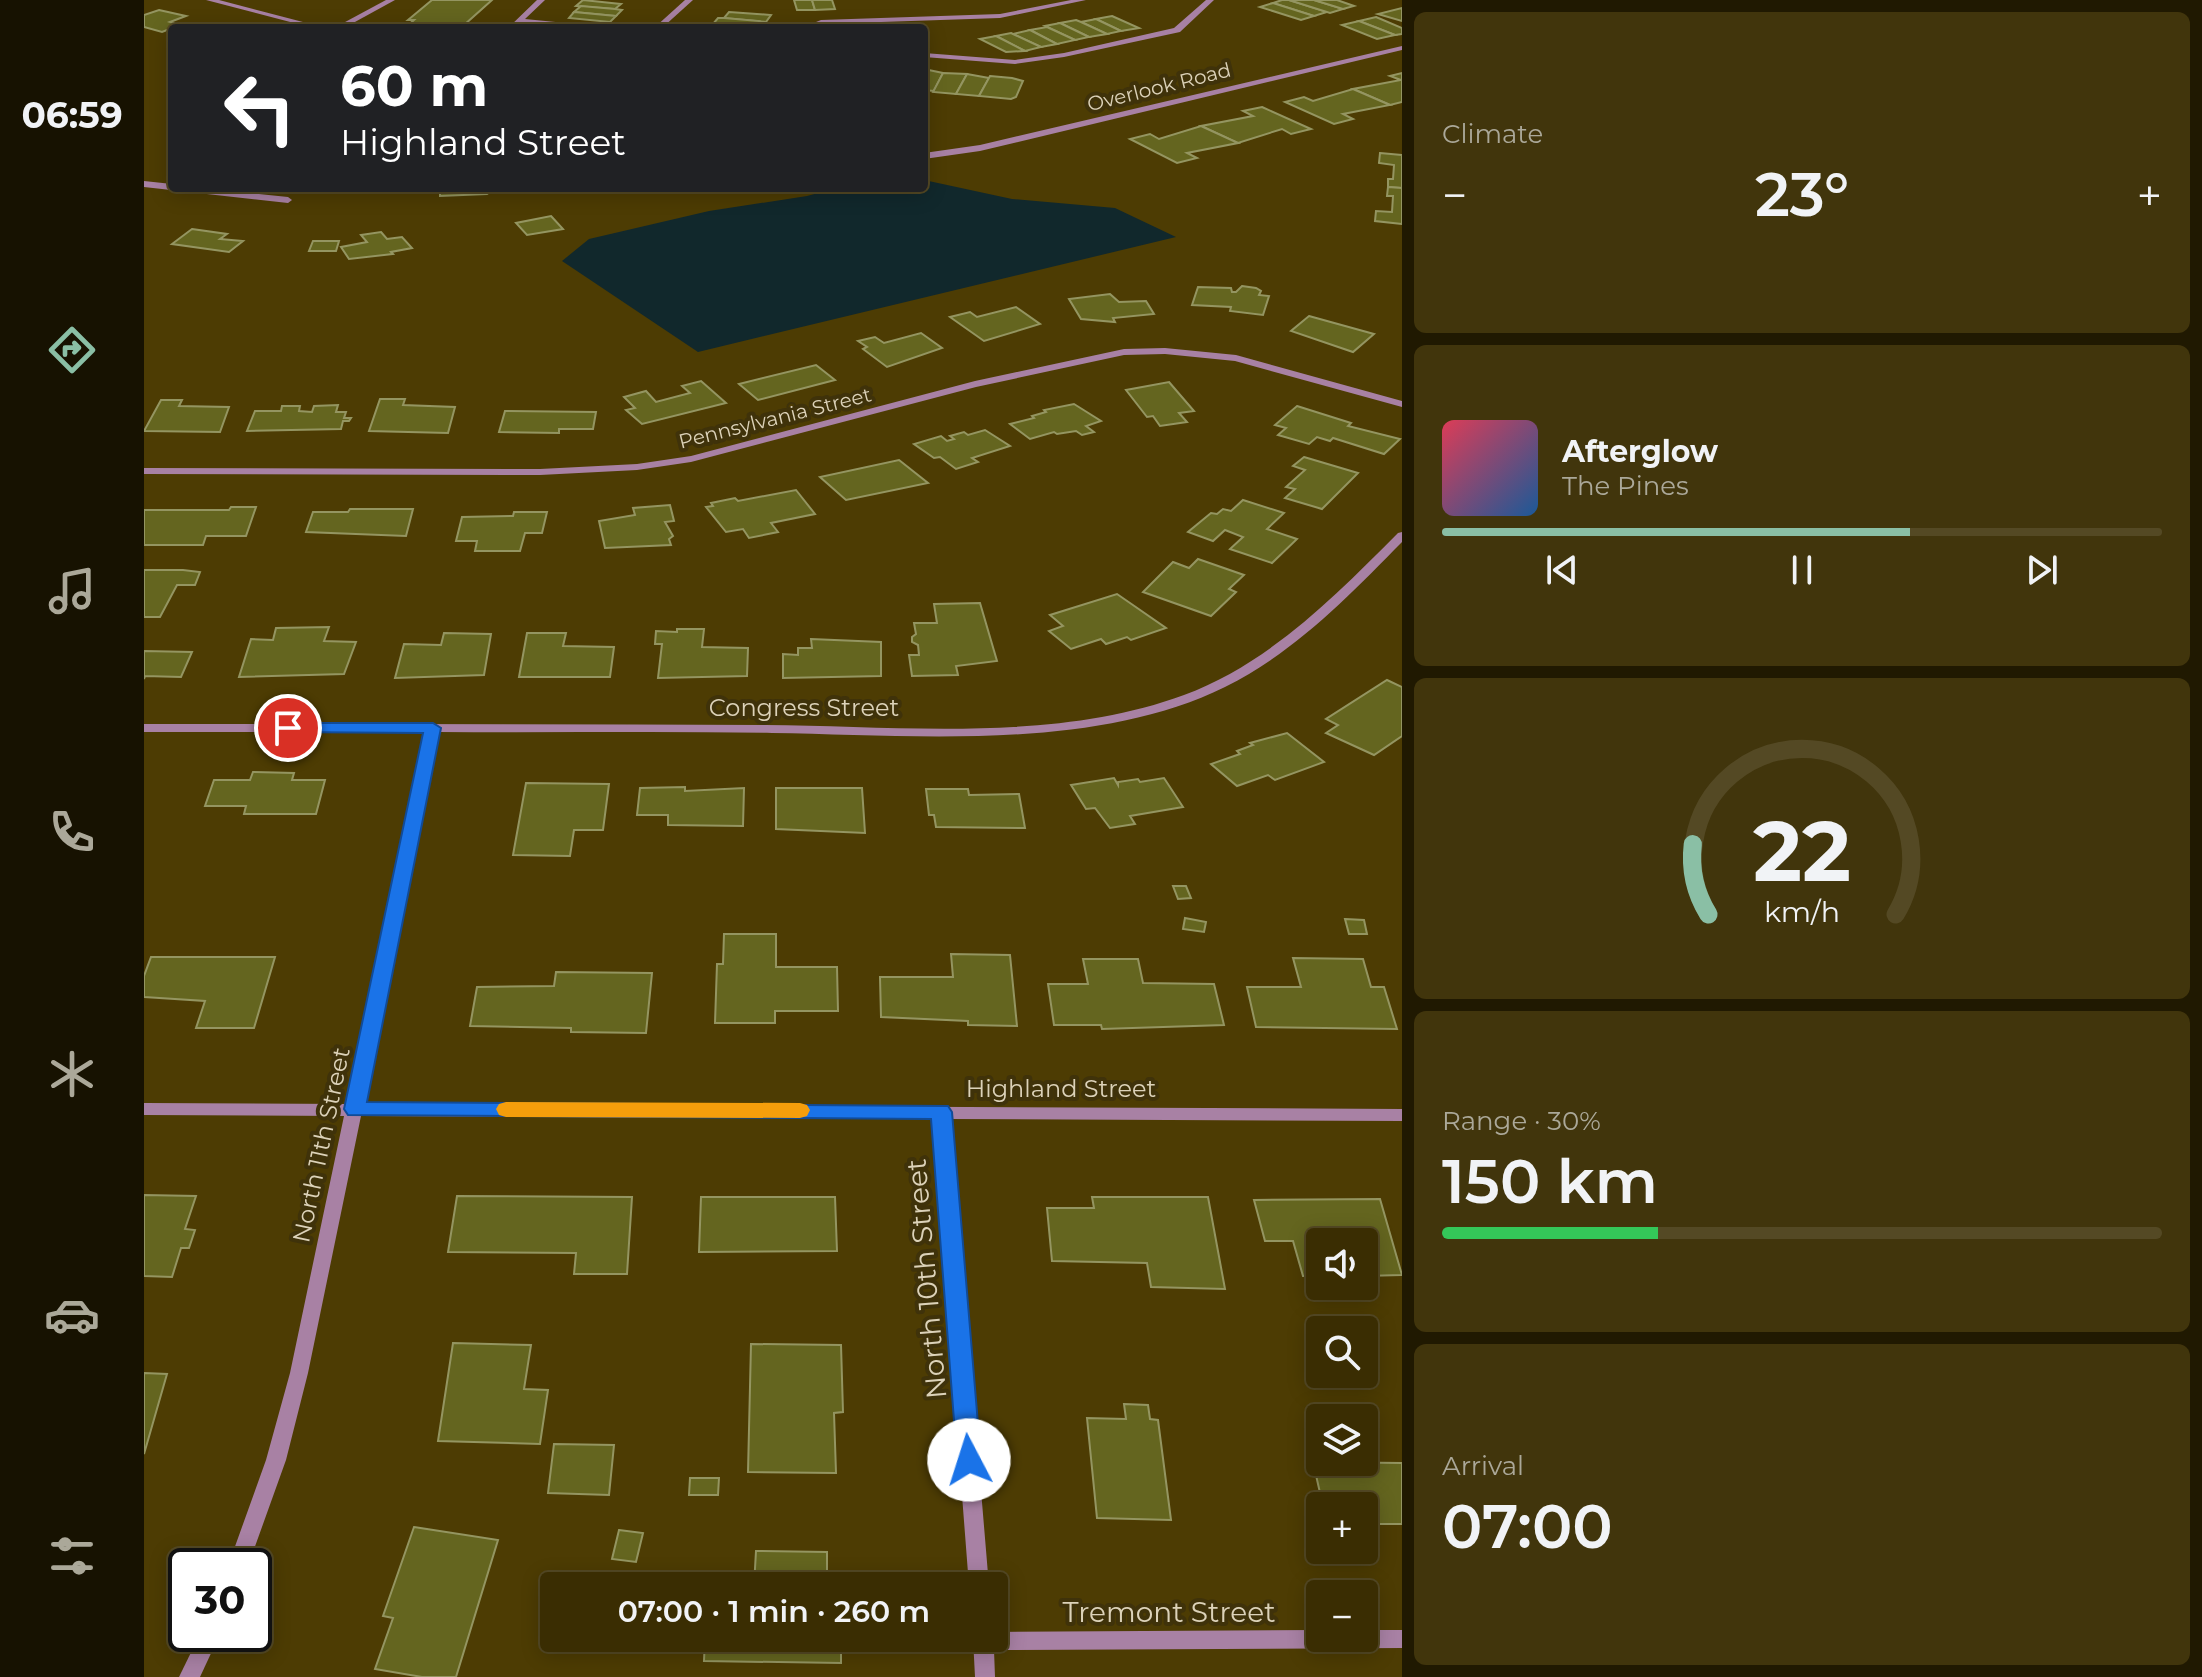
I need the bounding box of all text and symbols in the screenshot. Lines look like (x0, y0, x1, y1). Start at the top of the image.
text: 60 m (340, 52, 488, 120)
icon: left (208, 56, 312, 160)
street label: Overlook Road (1085, 58, 1233, 116)
text: 06:59 (21, 93, 123, 137)
text: Climate (1442, 118, 1543, 150)
text: Highland Street (340, 120, 626, 164)
text: 23° (1755, 158, 1849, 231)
text: − (1442, 168, 1467, 222)
text: + (2137, 168, 2162, 222)
icon: directions (44, 322, 100, 378)
street label: Pennsylvania Street (676, 382, 874, 454)
text: Afterglow (1562, 433, 1718, 470)
text: The Pines (1562, 470, 1689, 502)
icon: previous (1540, 548, 1584, 592)
icon: pause (1780, 548, 1824, 592)
icon: next (2020, 548, 2064, 592)
icon: music (44, 563, 100, 619)
street label: Congress Street (709, 693, 899, 722)
pin (254, 694, 322, 762)
icon: arrive (266, 706, 310, 750)
text: 22 (1753, 799, 1851, 901)
icon: phone (44, 804, 100, 860)
text: km/h (1764, 894, 1840, 929)
street label: North 11th Street (286, 1044, 356, 1245)
icon: climate (44, 1046, 100, 1102)
street label: Highland Street (966, 1074, 1157, 1103)
text: Range · 30% (1442, 1105, 1601, 1137)
text: 150 km (1442, 1145, 1658, 1218)
street label: North 10th Street (899, 1158, 953, 1400)
map controls (1306, 1228, 1378, 1652)
button: sound (1306, 1228, 1378, 1300)
icon: car (44, 1287, 100, 1343)
button: search (1306, 1316, 1378, 1388)
button: layers (1306, 1404, 1378, 1476)
position arrow (927, 1418, 1011, 1502)
text: Arrival (1442, 1450, 1524, 1482)
text: 07:00 (1442, 1490, 1613, 1563)
button: + (1306, 1492, 1378, 1564)
icon: filters (44, 1528, 100, 1584)
speed limit sign: 30 (168, 1548, 272, 1652)
button: − (1306, 1580, 1378, 1652)
text: 07:00 · 1 min · 260 m (618, 1593, 930, 1630)
street label: Tremont Street (1062, 1595, 1276, 1629)

